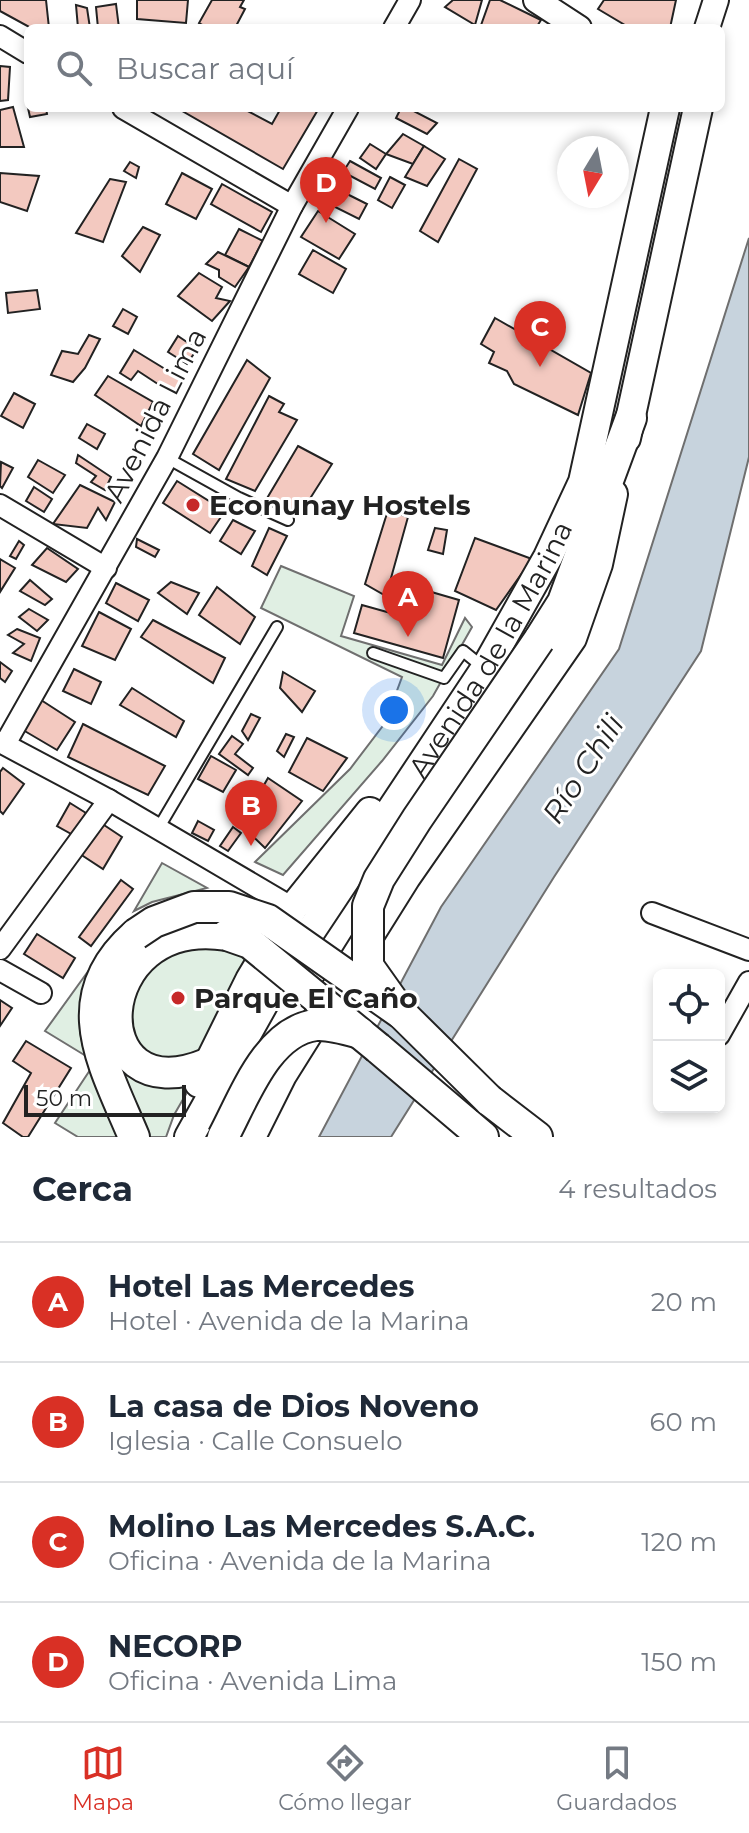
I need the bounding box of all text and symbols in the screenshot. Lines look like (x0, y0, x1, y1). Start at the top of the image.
search box (24, 24, 725, 112)
icon: search (52, 46, 96, 90)
text: Buscar aquí (116, 50, 294, 87)
north arrow (557, 136, 629, 208)
pin: D (300, 157, 352, 223)
pin: C (514, 301, 566, 367)
street label: Avenida Lima (97, 322, 213, 508)
place label: Econunay Hostels (209, 488, 471, 522)
marker: Econunay Hostels (184, 496, 202, 514)
street label: Avenida de la Marina (401, 513, 577, 783)
pin: A (382, 571, 434, 637)
your location (374, 690, 414, 730)
water label: Río Chili (534, 707, 632, 830)
pin: B (225, 780, 277, 846)
map controls (653, 969, 725, 1113)
button: locate (653, 969, 725, 1041)
place label: Parque El Caño (194, 981, 418, 1015)
marker: Parque El Caño (169, 989, 187, 1007)
button: layers (653, 1041, 725, 1113)
scale bar (24, 1081, 186, 1117)
text: 50 m (36, 1085, 92, 1112)
text: Cerca (32, 1168, 133, 1210)
text: 4 resultados (558, 1173, 717, 1205)
text: Hotel Las Mercedes (108, 1268, 414, 1305)
text: A (48, 1286, 68, 1318)
text: 20 m (651, 1286, 717, 1318)
text: Hotel · Avenida de la Marina (108, 1305, 470, 1337)
text: La casa de Dios Noveno (108, 1388, 479, 1425)
text: B (48, 1406, 68, 1438)
text: 60 m (650, 1406, 717, 1438)
text: Iglesia · Calle Consuelo (108, 1425, 403, 1457)
text: Molino Las Mercedes S.A.C. (108, 1508, 535, 1545)
text: C (49, 1526, 67, 1558)
text: 120 m (641, 1526, 717, 1558)
text: Oficina · Avenida de la Marina (108, 1545, 492, 1577)
text: NECORP (108, 1628, 243, 1665)
text: D (47, 1646, 69, 1678)
text: 150 m (641, 1646, 717, 1678)
text: Oficina · Avenida Lima (108, 1665, 397, 1697)
tab: Mapa (72, 1741, 134, 1816)
tab: Cómo llegar (278, 1741, 412, 1816)
tab: Guardados (556, 1741, 677, 1816)

